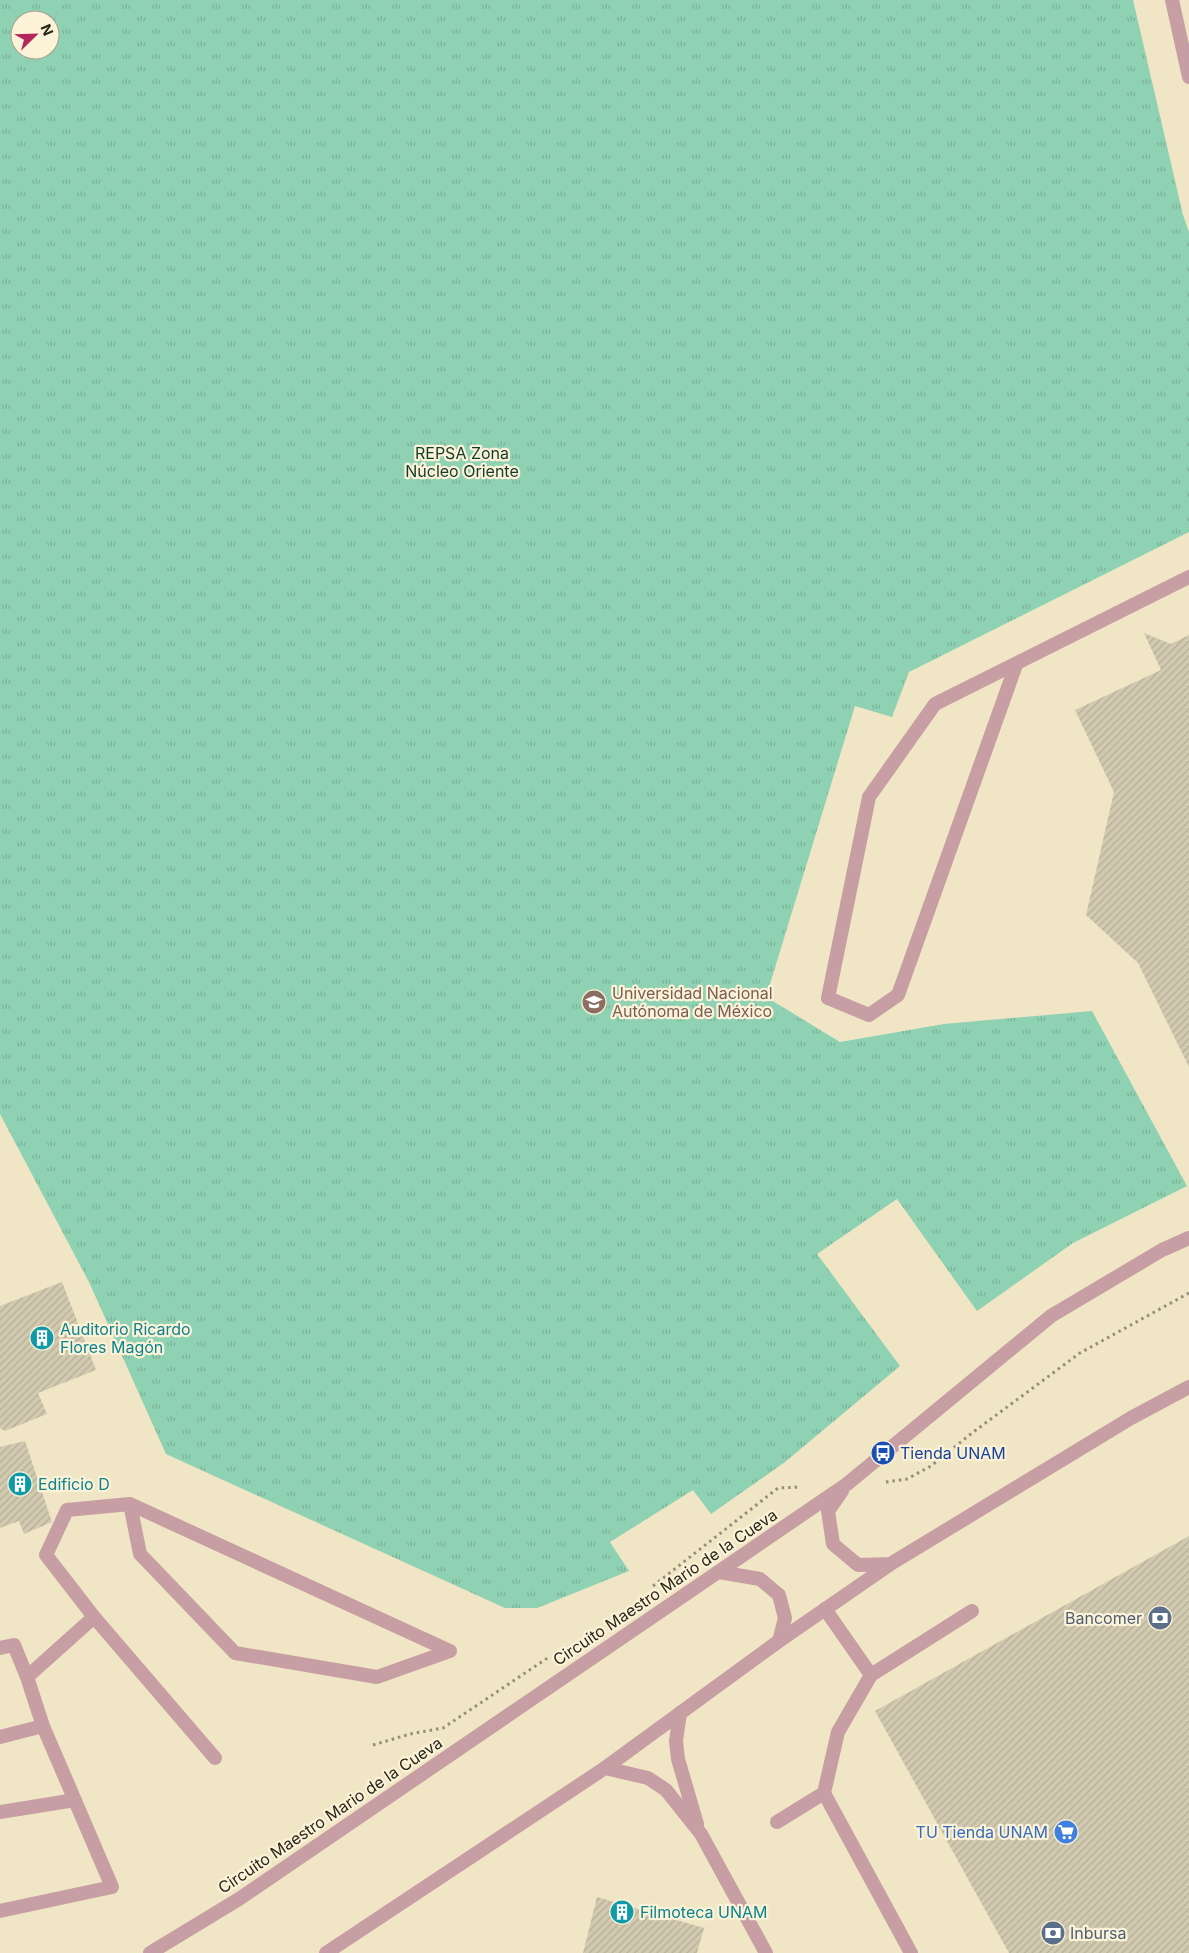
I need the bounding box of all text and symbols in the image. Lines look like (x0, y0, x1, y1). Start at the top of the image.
north arrow (10, 10, 60, 60)
text: N (38, 21, 57, 38)
park label: REPSA Zona Núcleo Oriente (405, 443, 519, 481)
place label: Universidad Nacional Autónoma de México (612, 983, 773, 1021)
school or university icon: Universidad Nacional Autónoma de México (581, 989, 607, 1015)
place label: Auditorio Ricardo Flores Magón (60, 1319, 191, 1357)
building icon: Auditorio Ricardo Flores Magón (29, 1325, 55, 1351)
bus stop icon: Tienda UNAM (870, 1440, 896, 1466)
place label: Tienda UNAM (900, 1443, 1006, 1463)
building icon: Edificio D (7, 1471, 33, 1497)
place label: Edificio D (38, 1474, 110, 1494)
street label: Circuito Maestro Mario de la Cueva (549, 1504, 781, 1670)
bank icon: Bancomer (1147, 1605, 1173, 1631)
place label: Bancomer (1065, 1608, 1142, 1628)
street label: Circuito Maestro Mario de la Cueva (214, 1732, 446, 1898)
supermarket icon: TU Tienda UNAM (1053, 1819, 1079, 1845)
place label: TU Tienda UNAM (916, 1822, 1048, 1842)
building icon: Filmoteca UNAM (609, 1899, 635, 1925)
place label: Filmoteca UNAM (640, 1902, 767, 1922)
bank icon: Inbursa (1040, 1920, 1066, 1946)
place label: Inbursa (1070, 1923, 1126, 1943)

